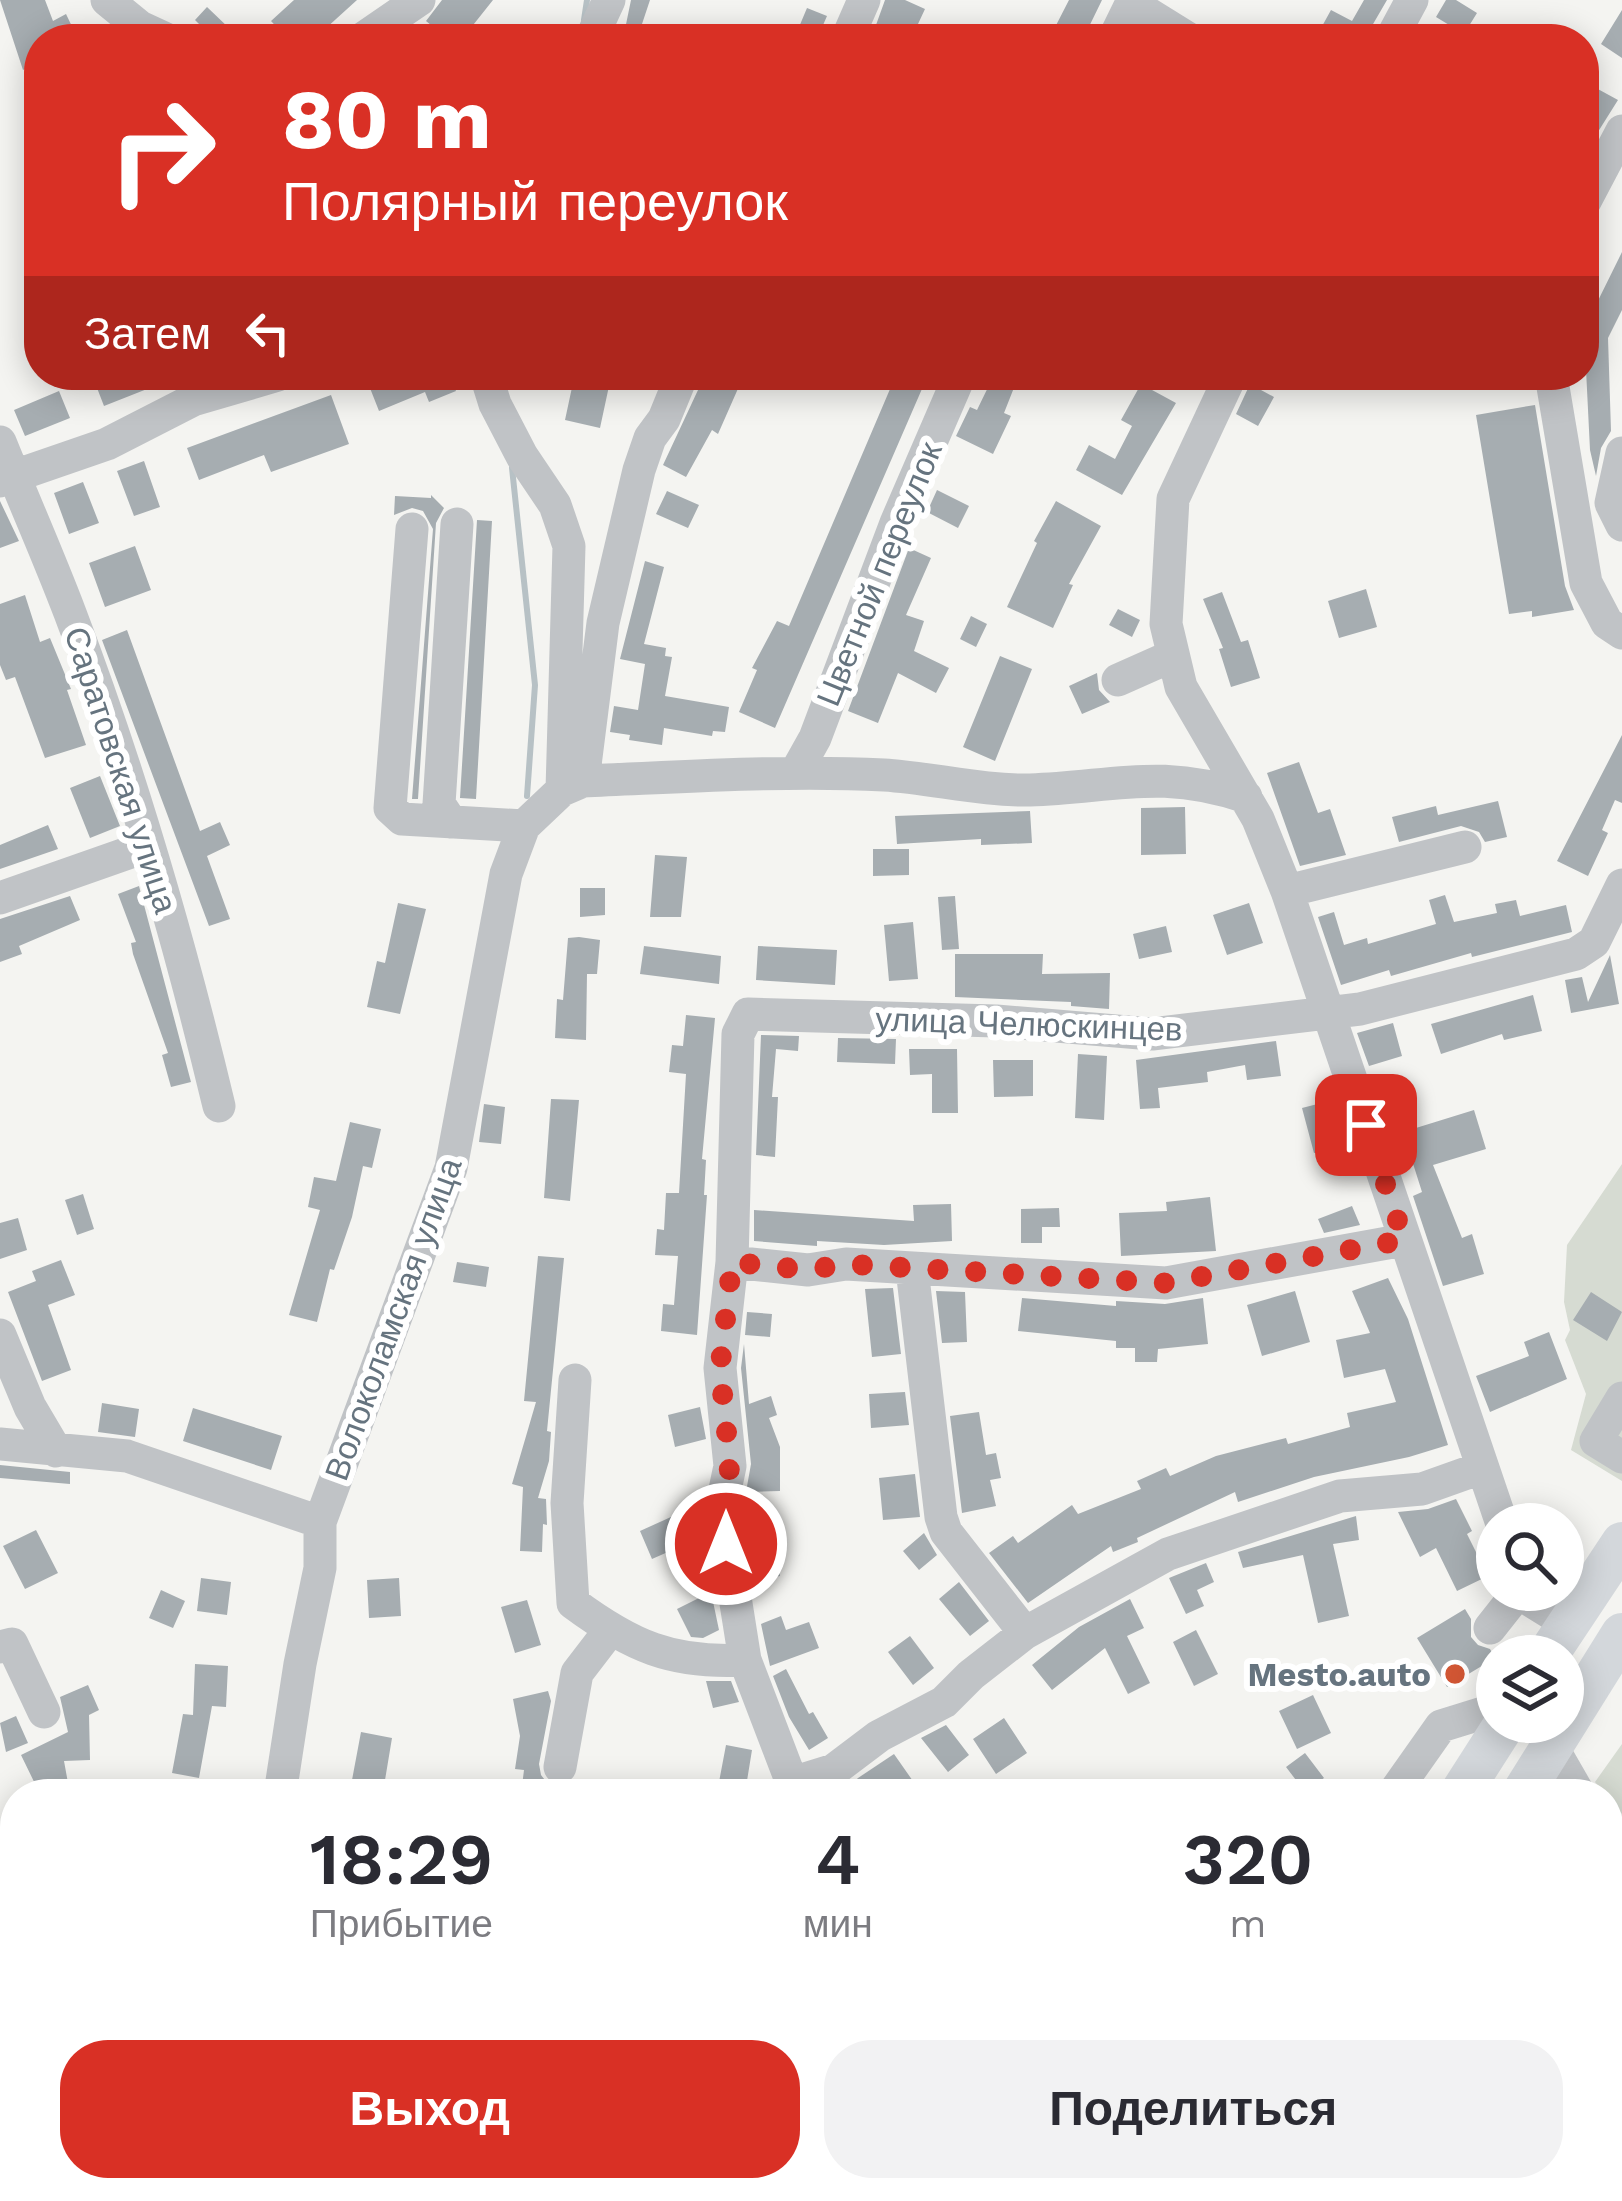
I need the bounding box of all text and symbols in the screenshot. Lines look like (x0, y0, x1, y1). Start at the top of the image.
text: 80 m (282, 70, 492, 168)
icon: right (84, 72, 240, 228)
text: Полярный переулок (282, 170, 788, 233)
icon: left (235, 300, 301, 366)
text: Затем (84, 307, 211, 360)
street label: Цветной переулок (808, 436, 950, 712)
street label: Саратовская улица (56, 622, 186, 919)
street label: улица Челюскинцев (875, 999, 1183, 1049)
pin (1315, 1074, 1417, 1176)
icon: arrive (1333, 1092, 1399, 1158)
street label: Волоколамская улица (316, 1152, 470, 1486)
position arrow (663, 1481, 789, 1607)
map controls (1476, 1503, 1584, 1743)
button: search (1476, 1503, 1584, 1611)
button: layers (1476, 1635, 1584, 1743)
place label: Mesto.auto (1247, 1655, 1431, 1694)
marker: Mesto.auto (1442, 1661, 1468, 1687)
text: 18:29 (310, 1817, 493, 1901)
text: 4 (815, 1817, 861, 1901)
text: 320 (1183, 1817, 1313, 1901)
text: Прибытие (310, 1901, 493, 1946)
text: мин (803, 1901, 873, 1946)
text: m (1229, 1901, 1267, 1946)
button: Выход (60, 2040, 800, 2178)
button: Поделиться (824, 2040, 1563, 2178)

